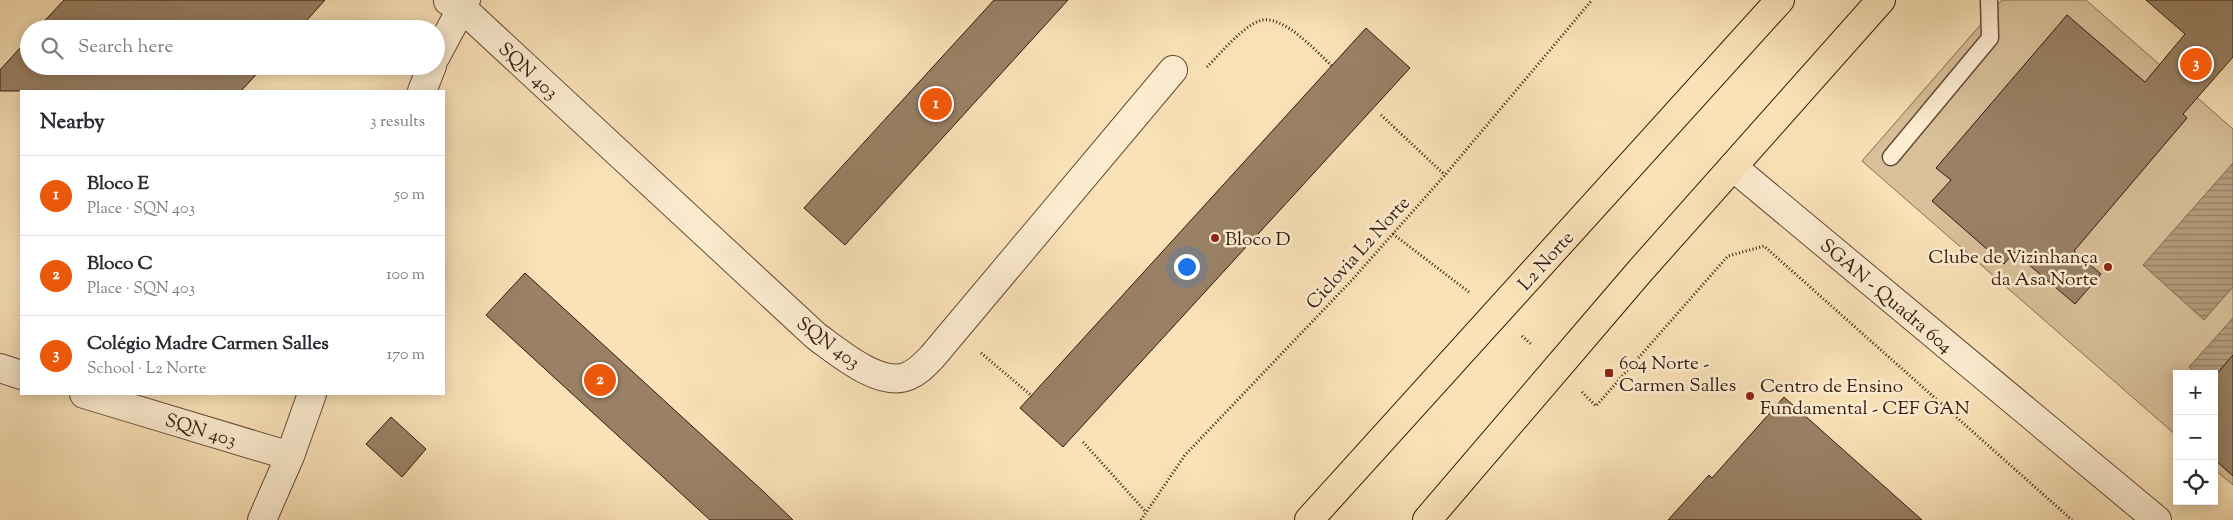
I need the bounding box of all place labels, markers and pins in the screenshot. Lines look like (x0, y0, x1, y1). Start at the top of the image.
pin: 3 (2180, 45, 2212, 83)
pin: 1 (920, 85, 952, 123)
place label: Bloco D (1225, 227, 1290, 254)
marker: Bloco D (1209, 232, 1221, 244)
place label: Clube de Vizinhança da Asa Norte (1928, 245, 2098, 294)
marker: Clube de Vizinhança da Asa Norte (2102, 261, 2114, 273)
place label: 604 Norte - Carmen Salles (1619, 351, 1736, 400)
pin: 2 (584, 361, 616, 399)
marker: 604 Norte - Carmen Salles (1603, 367, 1615, 379)
place label: Centro de Ensino Fundamental - CEF GAN (1760, 374, 1970, 423)
marker: Centro de Ensino Fundamental - CEF GAN (1744, 390, 1756, 402)

